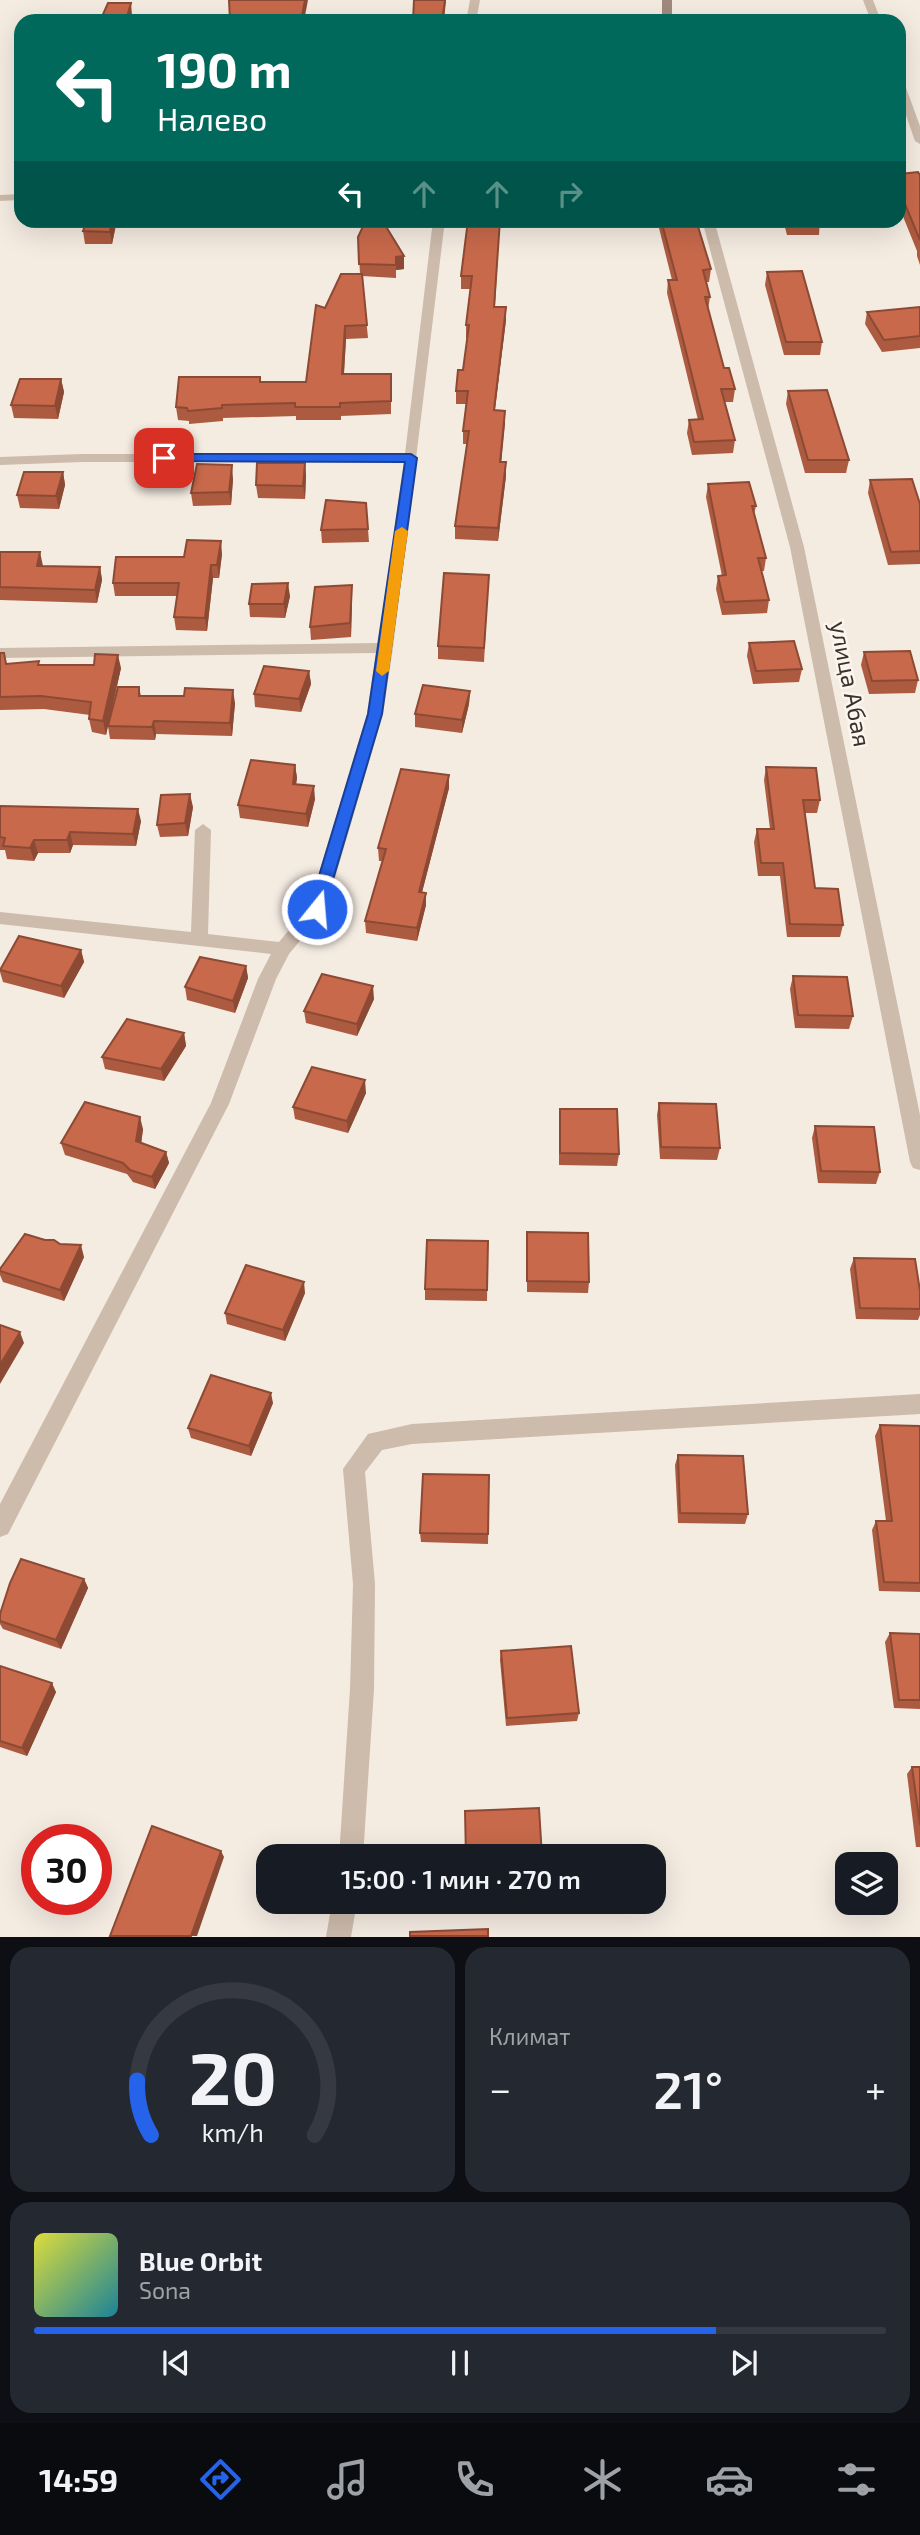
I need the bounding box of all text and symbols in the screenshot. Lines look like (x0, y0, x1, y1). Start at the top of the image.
text: 190 m (157, 39, 292, 98)
icon: left (42, 42, 133, 133)
text: Налево (157, 99, 267, 137)
icon: left (332, 175, 370, 213)
icon: ahead (405, 175, 443, 213)
icon: ahead (478, 175, 516, 213)
icon: right (551, 175, 589, 213)
pin (134, 428, 194, 488)
icon: arrive (145, 439, 183, 477)
street label: улица Абая (824, 618, 878, 749)
position arrow (280, 872, 354, 946)
speed limit sign: 30 (21, 1824, 112, 1915)
map controls (835, 1852, 898, 1915)
button: layers (835, 1852, 898, 1915)
text: 15:00 · 1 мин · 270 m (341, 1863, 581, 1894)
text: Климат (489, 2022, 570, 2050)
text: 20 (188, 2033, 277, 2121)
text: 21° (653, 2057, 723, 2119)
text: − (489, 2065, 511, 2111)
text: + (865, 2065, 886, 2111)
text: km/h (201, 2117, 264, 2147)
text: Blue Orbit (139, 2245, 262, 2276)
text: Sona (139, 2276, 191, 2304)
icon: previous (157, 2344, 195, 2382)
icon: pause (441, 2344, 479, 2382)
icon: next (725, 2344, 763, 2382)
icon: directions (196, 2455, 245, 2504)
icon: music (323, 2455, 372, 2504)
icon: phone (450, 2455, 499, 2504)
icon: climate (578, 2455, 627, 2504)
icon: car (705, 2455, 754, 2504)
icon: filters (832, 2455, 881, 2504)
text: 14:59 (39, 2460, 118, 2498)

